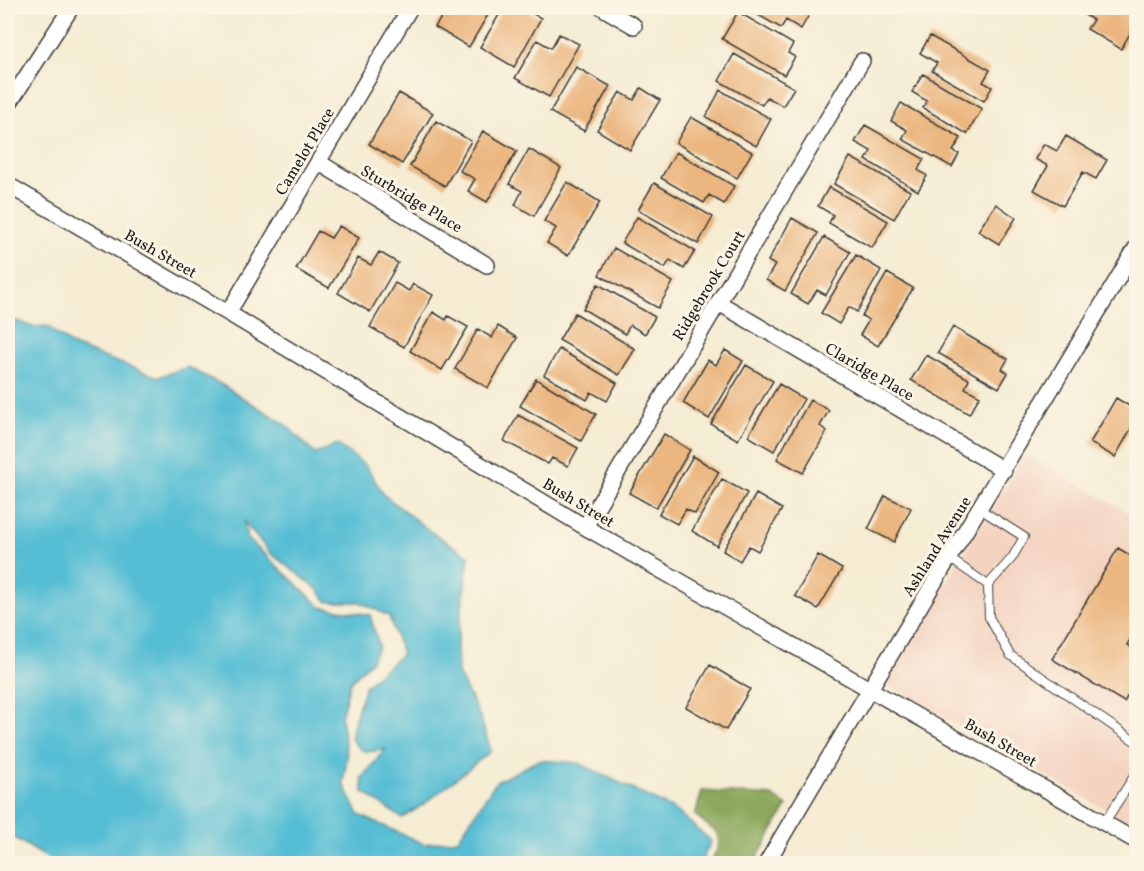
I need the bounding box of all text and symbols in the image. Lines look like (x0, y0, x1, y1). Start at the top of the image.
street label: Camelot Place (271, 104, 341, 200)
street label: Sturbridge Place (356, 161, 466, 239)
street label: Bush Street (120, 225, 201, 285)
street label: Ridgebrook Court (668, 226, 752, 345)
street label: Claridge Place (820, 338, 918, 407)
street label: Bush Street (538, 474, 618, 534)
street label: Ashland Avenue (898, 493, 977, 601)
street label: Bush Street (960, 714, 1041, 774)

